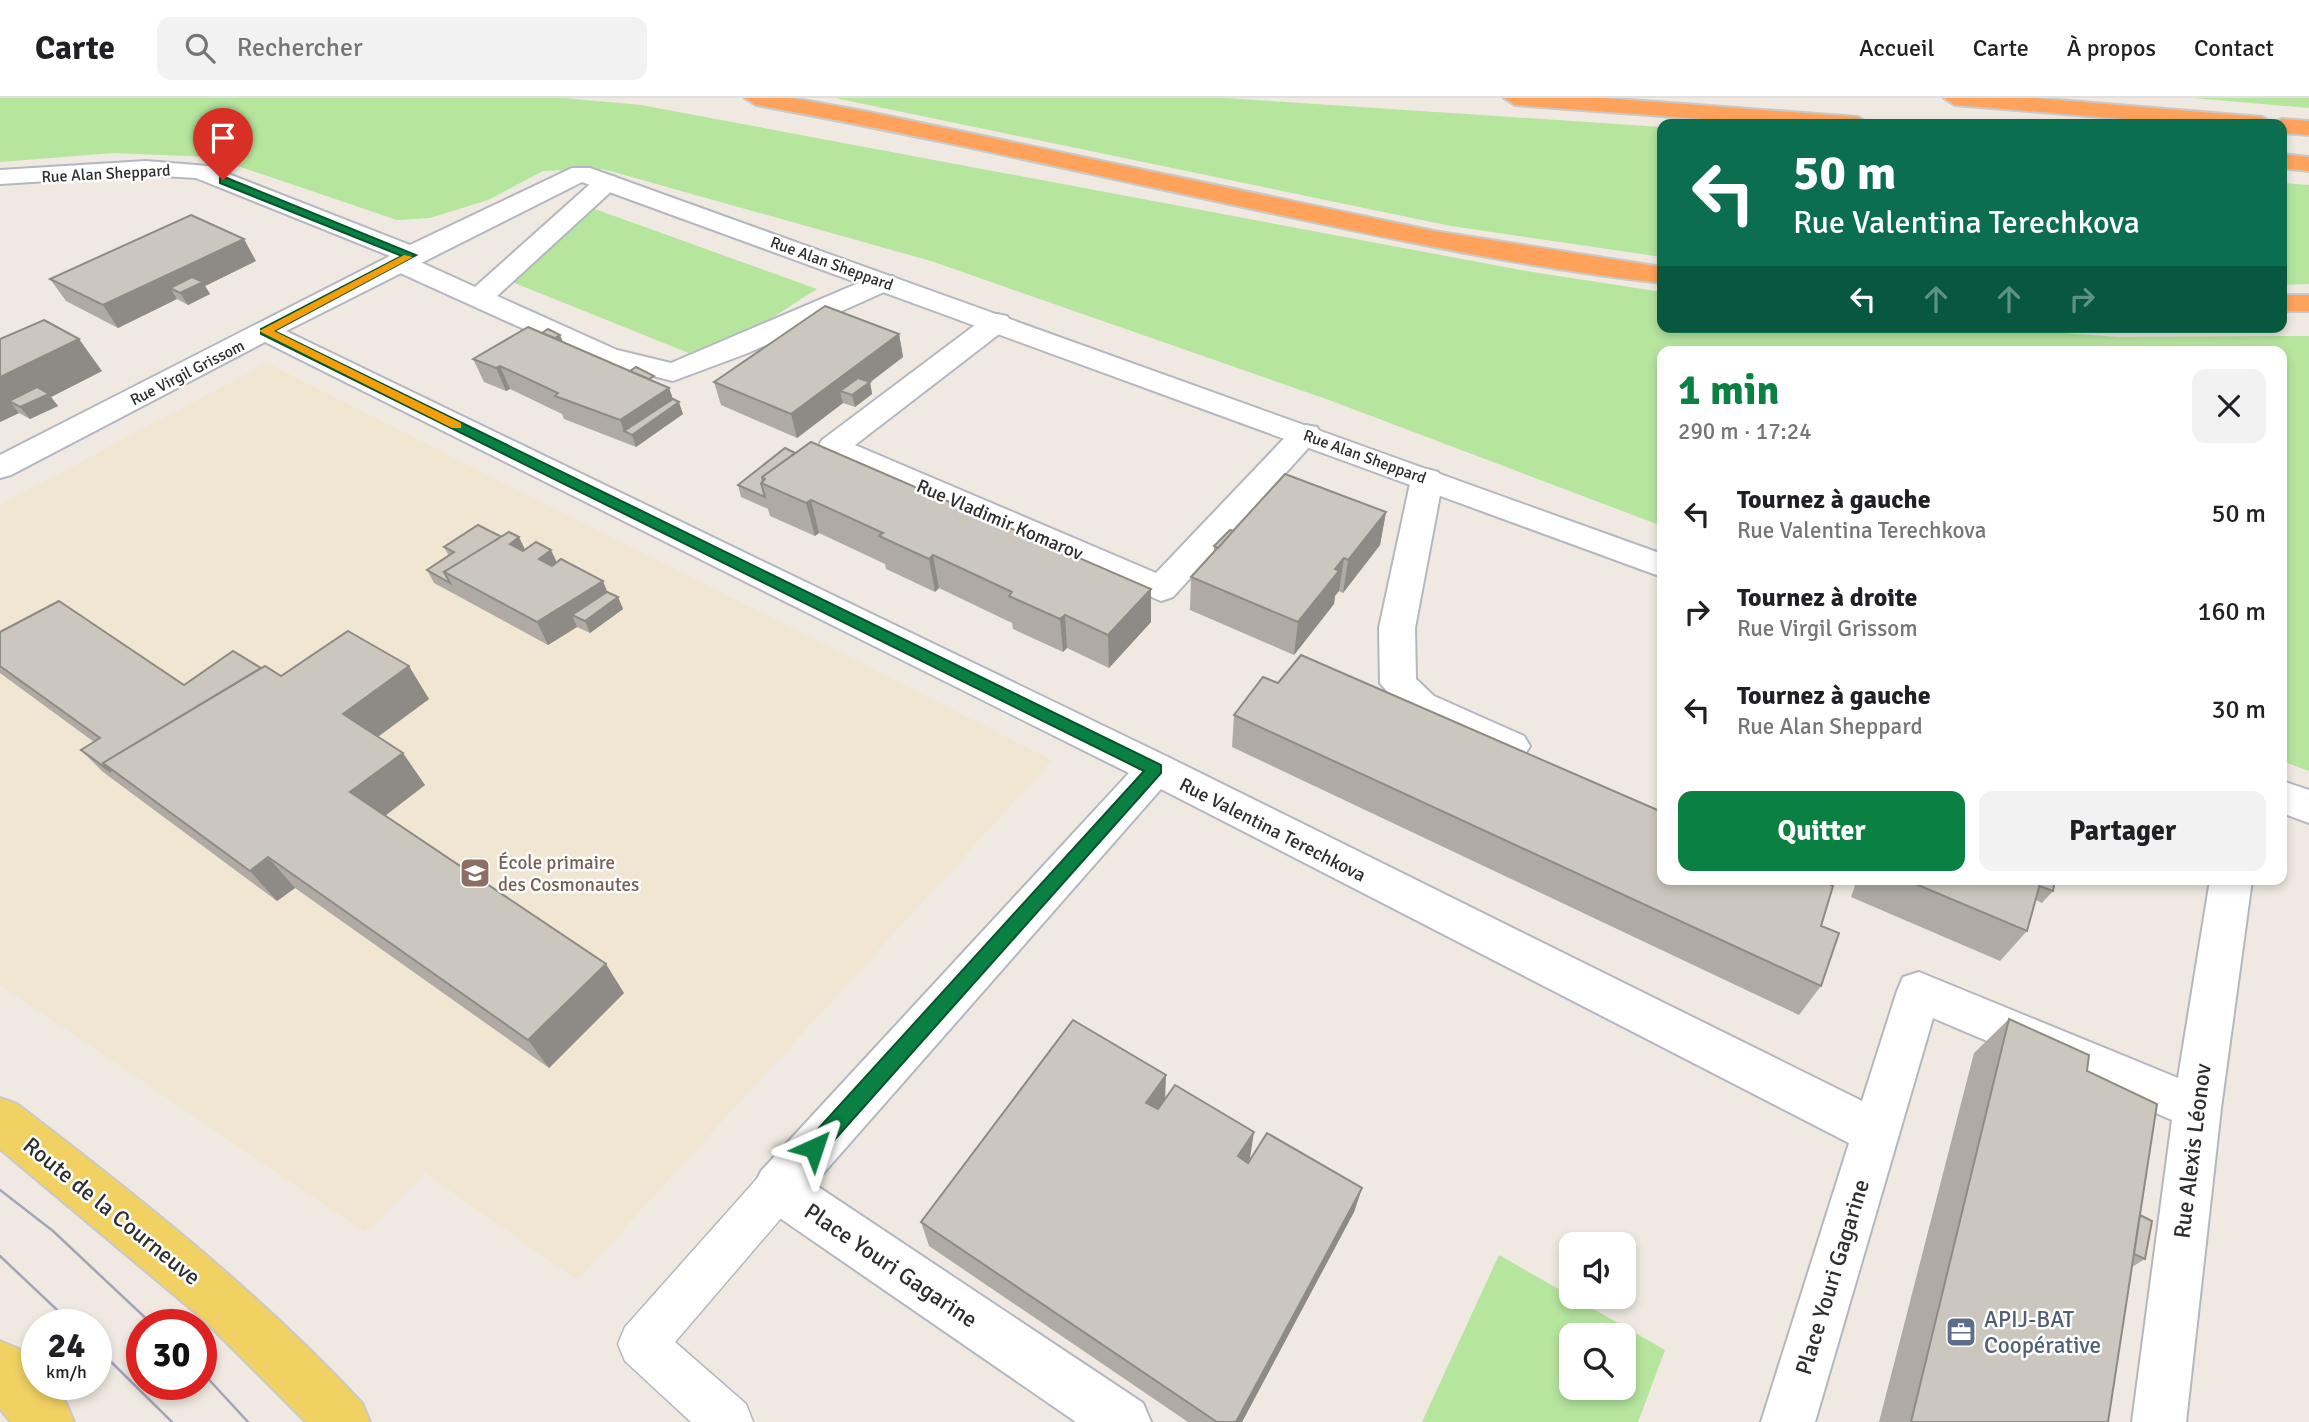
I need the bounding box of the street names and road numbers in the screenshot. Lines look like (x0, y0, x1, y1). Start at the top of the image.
street label: Rue Alan Sheppard (41, 161, 171, 187)
street label: Rue Alan Sheppard (768, 232, 896, 295)
street label: Rue Virgil Grissom (127, 335, 248, 410)
street label: Rue Alan Sheppard (1301, 425, 1429, 488)
street label: Rue Vladimir Komarov (913, 474, 1087, 566)
street label: Rue Valentina Terechkova (1175, 772, 1370, 887)
street label: Rue Alexis Léonov (2167, 1061, 2218, 1240)
street label: Route de la Courneuve (17, 1131, 206, 1292)
street label: Place Youri Gagarine (1789, 1176, 1876, 1378)
street label: Place Youri Gagarine (798, 1197, 983, 1334)

